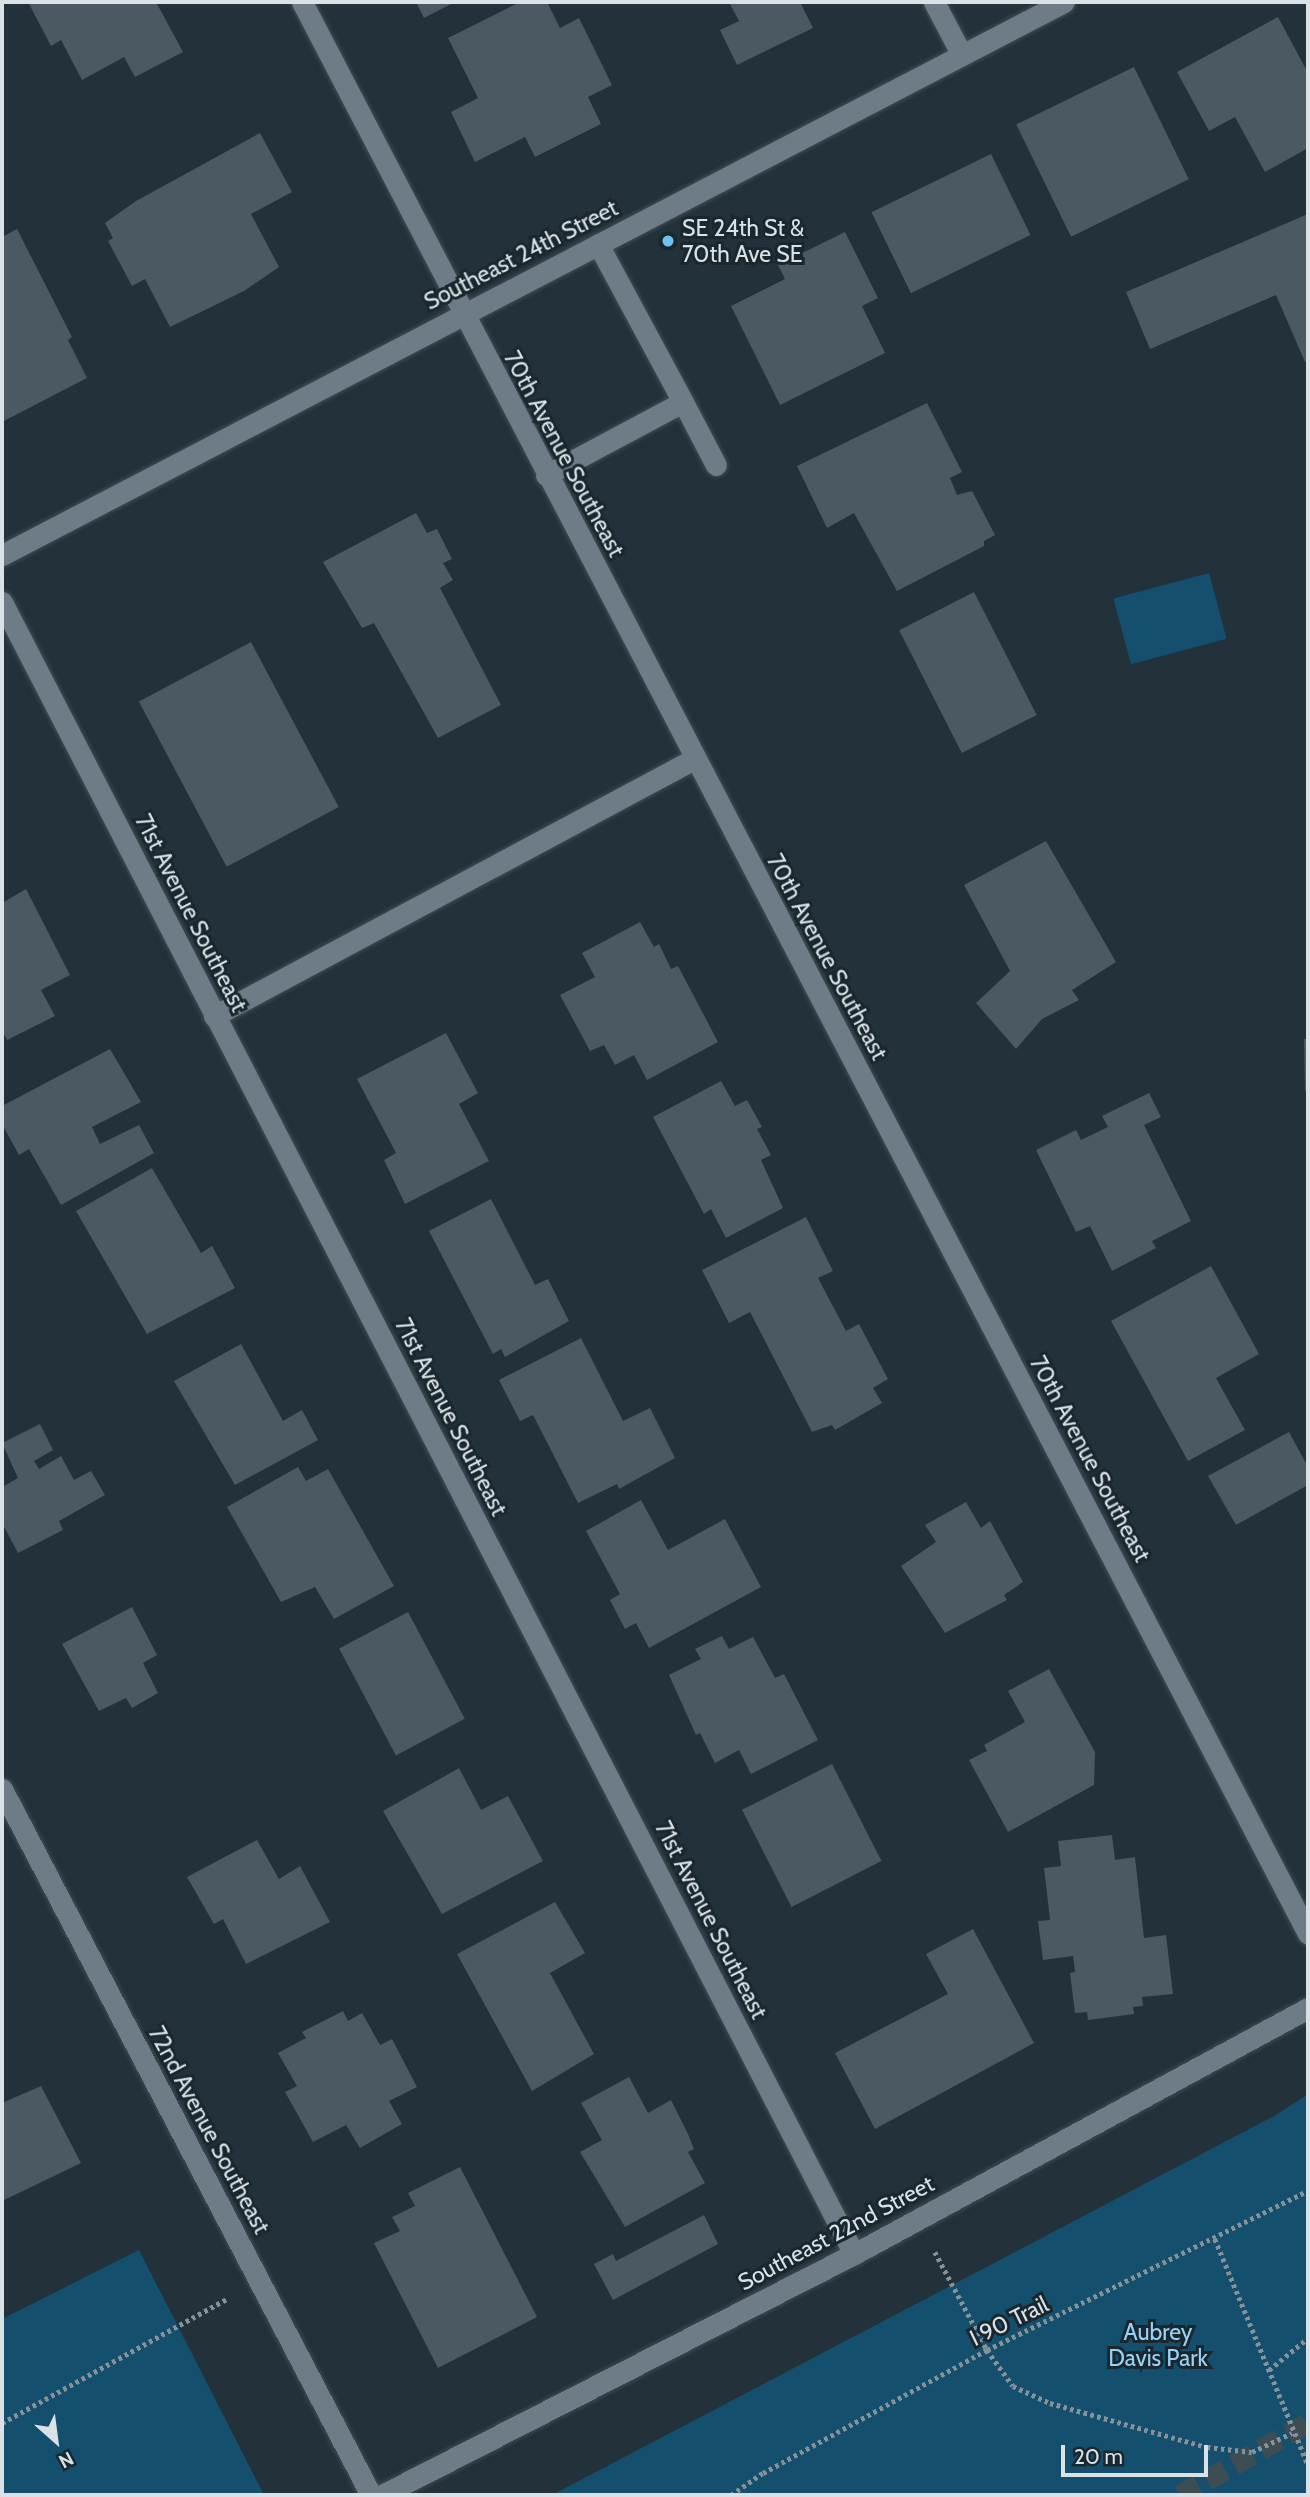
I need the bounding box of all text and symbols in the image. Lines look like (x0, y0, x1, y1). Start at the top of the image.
street label: Southeast 24th Street (420, 194, 622, 316)
place label: SE 24th St & 70th Ave SE (682, 214, 804, 268)
marker: SE 24th St & 70th Ave SE (660, 233, 676, 249)
street label: 70th Avenue Southeast (498, 346, 630, 562)
street label: 71st Avenue Southeast (129, 810, 253, 1016)
street label: 70th Avenue Southeast (761, 849, 893, 1065)
street label: 71st Avenue Southeast (389, 1314, 513, 1520)
street label: 70th Avenue Southeast (1024, 1351, 1156, 1567)
street label: 71st Avenue Southeast (649, 1817, 773, 2023)
street label: 72nd Avenue Southeast (143, 2022, 275, 2238)
street label: Southeast 22nd Street (733, 2170, 939, 2296)
street label: I 90 Trail (965, 2290, 1053, 2352)
park label: Aubrey Davis Park (1108, 2318, 1208, 2372)
north arrow (21, 2406, 91, 2476)
scale bar (1065, 2430, 1212, 2474)
text: 20 m (1074, 2444, 1123, 2469)
text: N (55, 2447, 77, 2473)

